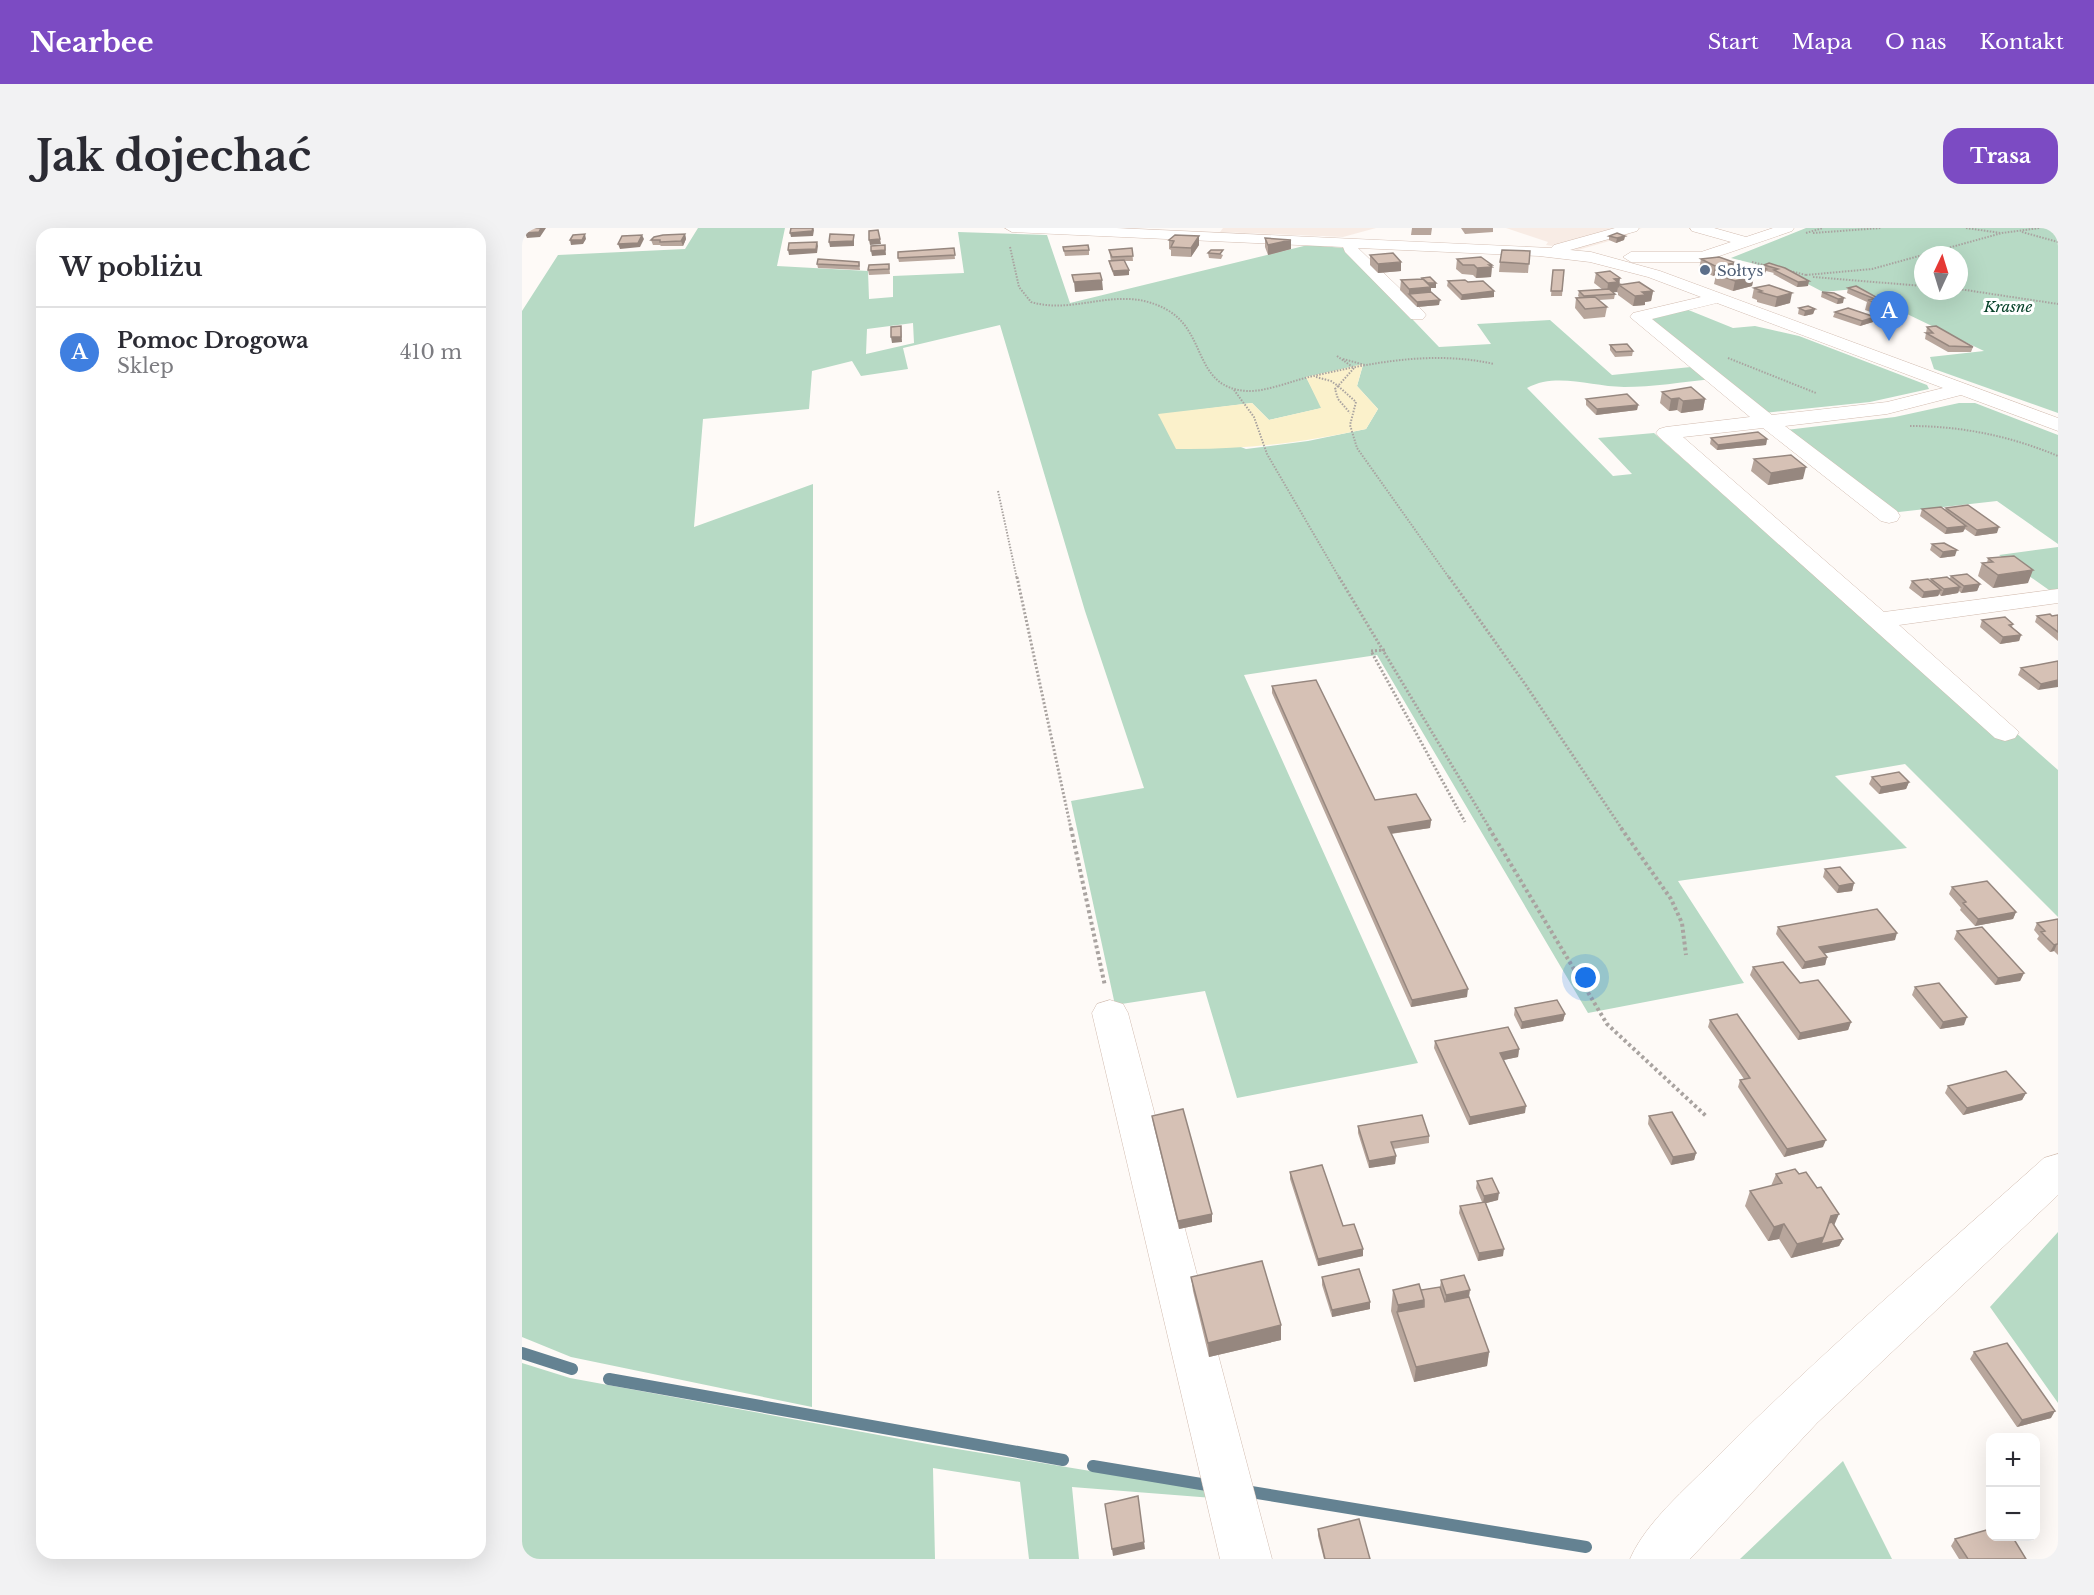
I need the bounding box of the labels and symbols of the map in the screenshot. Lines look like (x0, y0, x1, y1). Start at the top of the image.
north arrow (1914, 246, 1968, 300)
place label: Sołtys (1717, 261, 1763, 280)
marker: Sołtys (1698, 263, 1712, 277)
pin: A (1870, 291, 1908, 341)
park label: Krasne (1983, 297, 2032, 316)
your location (1571, 963, 1600, 992)

